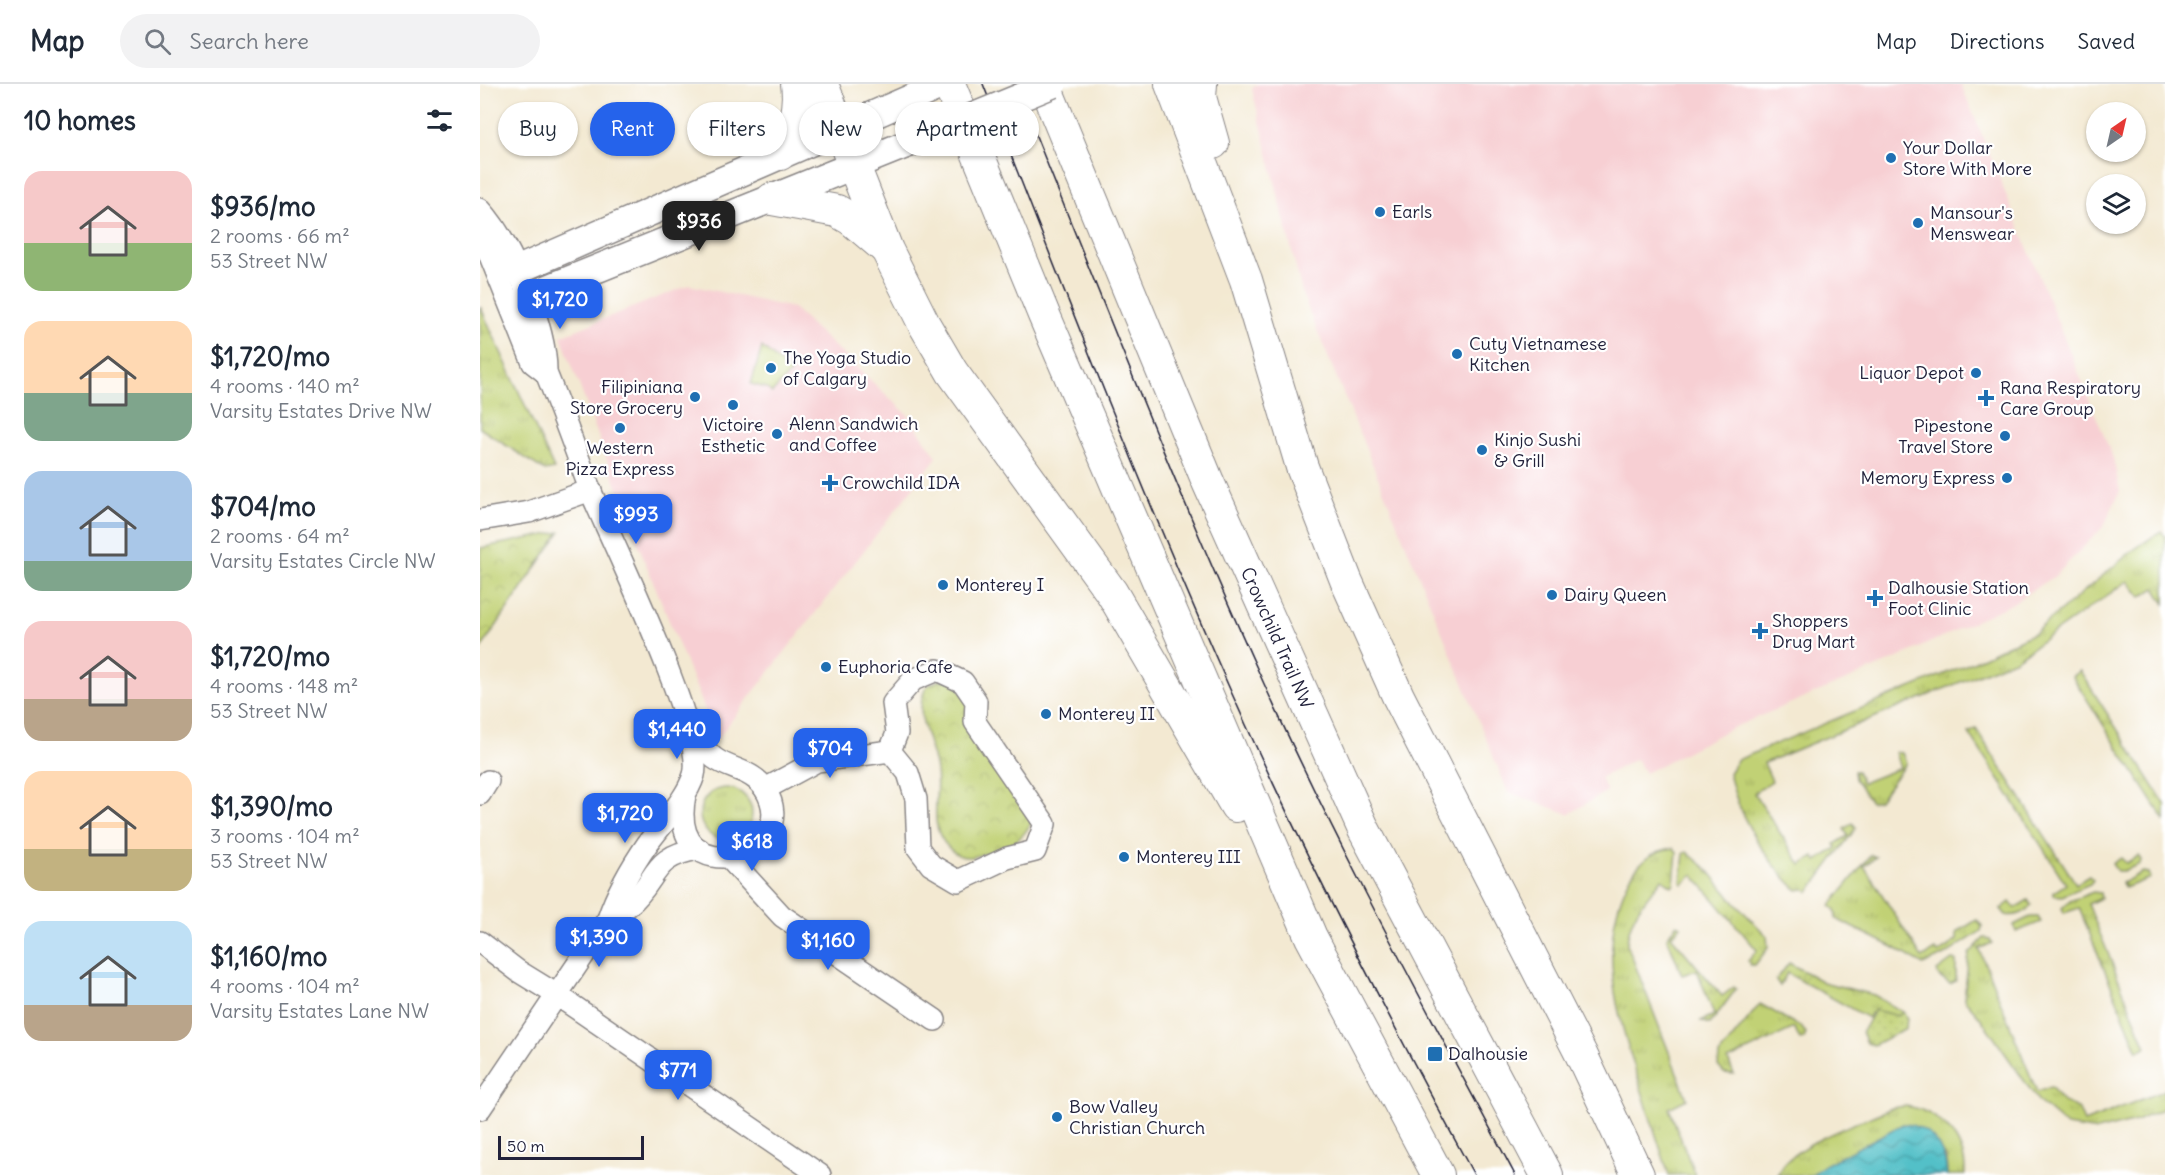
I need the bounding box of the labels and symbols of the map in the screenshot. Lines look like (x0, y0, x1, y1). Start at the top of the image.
north arrow (2086, 102, 2146, 162)
place label: Your Dollar Store With More (1903, 136, 2032, 180)
marker: Your Dollar Store With More (1884, 151, 1898, 165)
place label: Earls (1392, 200, 1432, 223)
pin: $936 (663, 201, 735, 252)
place label: Mansour's Menswear (1930, 201, 2015, 245)
marker: Earls (1373, 205, 1387, 219)
marker: Mansour's Menswear (1911, 216, 1925, 230)
pin: $1,720 (511, 279, 609, 330)
place label: Cuty Vietnamese Kitchen (1469, 332, 1607, 376)
place label: The Yoga Studio of Calgary (783, 346, 911, 390)
marker: Cuty Vietnamese Kitchen (1450, 347, 1464, 361)
marker: The Yoga Studio of Calgary (764, 361, 778, 375)
place label: Liquor Depot (1859, 361, 1964, 384)
marker: Liquor Depot (1969, 366, 1983, 380)
place label: Filipiniana Store Grocery (570, 375, 683, 419)
place label: Rana Respiratory Care Group (2000, 376, 2141, 420)
marker: Rana Respiratory Care Group (1977, 389, 1995, 407)
marker: Filipiniana Store Grocery (688, 390, 702, 404)
marker: Victoire Esthetic (726, 398, 740, 412)
place label: Alenn Sandwich and Coffee (789, 412, 918, 456)
place label: Victoire Esthetic (701, 413, 765, 457)
place label: Pipestone Travel Store (1898, 414, 1993, 458)
marker: Western Pizza Express (613, 421, 627, 435)
marker: Alenn Sandwich and Coffee (770, 427, 784, 441)
place label: Kinjo Sushi & Grill (1494, 428, 1581, 472)
marker: Pipestone Travel Store (1998, 429, 2012, 443)
place label: Western Pizza Express (566, 436, 674, 480)
marker: Kinjo Sushi & Grill (1475, 443, 1489, 457)
place label: Memory Express (1861, 466, 1995, 489)
place label: Crowchild IDA (842, 471, 960, 494)
marker: Memory Express (2000, 471, 2014, 485)
marker: Crowchild IDA (823, 476, 837, 490)
pin: $993 (600, 494, 672, 545)
street label: Crowchild Trail NW (1236, 563, 1319, 712)
place label: Monterey I (955, 573, 1044, 596)
place label: Dalhousie Station Foot Clinic (1888, 576, 2029, 620)
marker: Monterey I (936, 578, 950, 592)
place label: Dairy Queen (1564, 583, 1667, 606)
marker: Dairy Queen (1545, 588, 1559, 602)
marker: Dalhousie Station Foot Clinic (1866, 589, 1884, 607)
place label: Shoppers Drug Mart (1772, 609, 1855, 653)
marker: Shoppers Drug Mart (1753, 624, 1767, 638)
place label: Euphoria Cafe (838, 655, 953, 678)
marker: Euphoria Cafe (819, 660, 833, 674)
place label: Monterey II (1058, 702, 1155, 725)
marker: Monterey II (1039, 707, 1053, 721)
pin: $1,440 (628, 709, 726, 760)
pin: $704 (794, 728, 866, 779)
pin: $1,720 (576, 793, 674, 844)
pin: $618 (716, 821, 788, 872)
place label: Monterey III (1136, 845, 1241, 868)
marker: Monterey III (1117, 850, 1131, 864)
pin: $1,390 (550, 917, 648, 968)
pin: $1,160 (779, 920, 877, 971)
place label: Dalhousie (1448, 1042, 1528, 1065)
marker: Dalhousie (1426, 1045, 1444, 1063)
pin: $771 (642, 1050, 714, 1101)
place label: Bow Valley Christian Church (1069, 1095, 1205, 1139)
marker: Bow Valley Christian Church (1050, 1110, 1064, 1124)
scale bar (498, 1133, 644, 1160)

